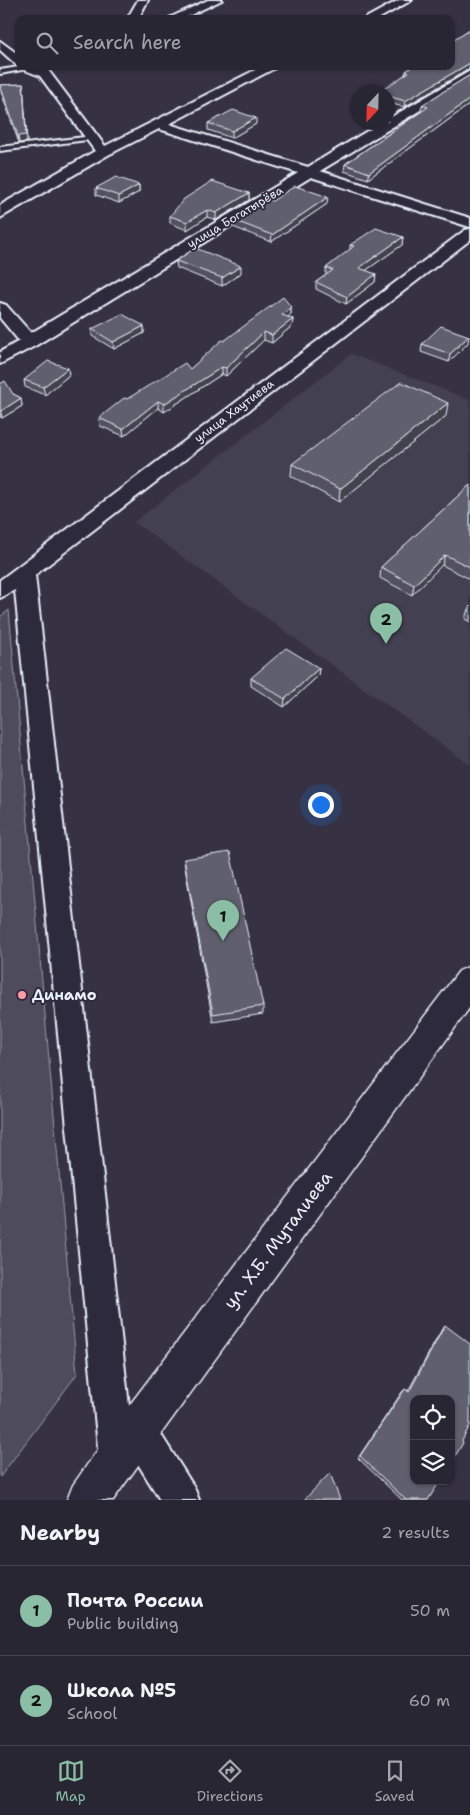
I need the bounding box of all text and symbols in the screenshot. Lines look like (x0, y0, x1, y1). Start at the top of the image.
search box (15, 15, 455, 70)
icon: search (33, 29, 61, 57)
text: Search here (73, 30, 182, 55)
north arrow (350, 85, 395, 130)
street label: улица Богатырёва (184, 182, 286, 252)
street label: улица Хаутиева (191, 375, 278, 446)
pin: 2 (370, 603, 402, 644)
your location (308, 792, 334, 818)
pin: 1 (207, 900, 239, 941)
place label: Динамо (32, 985, 97, 1005)
marker: Динамо (16, 989, 28, 1001)
street label: ул. Х.Б. Муталиева (218, 1166, 338, 1314)
map controls (410, 1395, 455, 1485)
button: locate (410, 1395, 455, 1440)
button: layers (410, 1440, 455, 1485)
text: Nearby (20, 1519, 100, 1547)
text: 2 results (381, 1522, 450, 1543)
text: Почта России (67, 1588, 204, 1613)
text: 1 (32, 1600, 40, 1621)
text: 50 m (410, 1600, 450, 1621)
text: Public building (67, 1613, 179, 1634)
text: Школа №5 (67, 1678, 176, 1703)
text: 2 (30, 1690, 42, 1711)
text: 60 m (409, 1690, 450, 1711)
text: School (67, 1703, 117, 1724)
tab: Map (56, 1757, 86, 1805)
tab: Directions (197, 1757, 263, 1805)
tab: Saved (375, 1757, 414, 1805)

